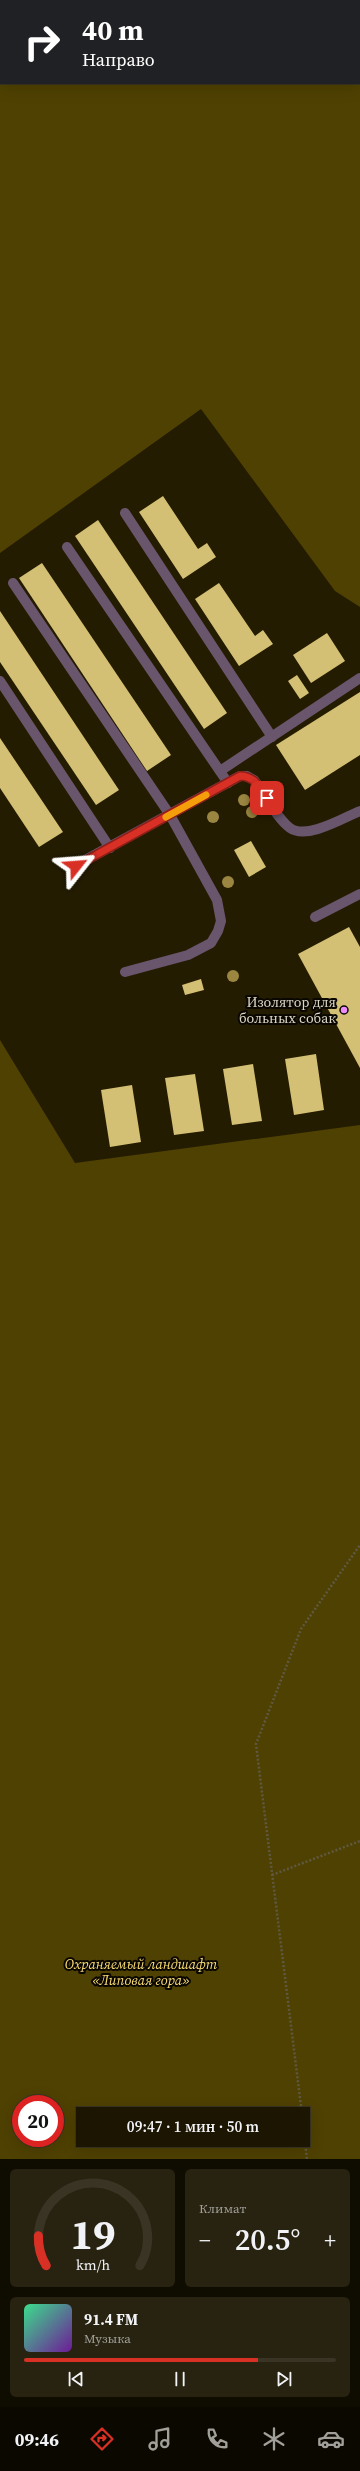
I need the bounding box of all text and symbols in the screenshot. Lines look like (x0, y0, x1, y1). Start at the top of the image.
text: 40 m (82, 11, 144, 49)
icon: right (16, 16, 68, 68)
text: Направо (82, 47, 155, 72)
pin (250, 781, 284, 815)
icon: arrive (256, 787, 278, 809)
position arrow (55, 845, 97, 887)
place label: Изолятор для больных собак (239, 992, 336, 1028)
marker: Изолятор для больных собак (339, 1005, 349, 1015)
park label: Охраняемый ландшафт «Липовая гора» (65, 1954, 218, 1990)
speed limit sign: 20 (12, 2095, 64, 2147)
text: 09:47 · 1 мин · 50 m (127, 2116, 259, 2137)
text: Климат (199, 2200, 246, 2217)
text: 19 (70, 2206, 115, 2263)
text: 20.5° (235, 2219, 300, 2260)
text: − (199, 2225, 211, 2255)
text: + (324, 2225, 336, 2255)
text: km/h (76, 2255, 110, 2275)
text: 91.4 FM (84, 2309, 138, 2330)
text: Музыка (84, 2330, 131, 2347)
icon: previous (65, 2368, 87, 2390)
icon: pause (169, 2368, 191, 2390)
icon: next (273, 2368, 295, 2390)
icon: directions (88, 2425, 116, 2453)
icon: music (146, 2425, 174, 2453)
icon: phone (203, 2425, 231, 2453)
icon: climate (260, 2425, 288, 2453)
icon: car (317, 2425, 345, 2453)
text: 09:46 (15, 2427, 59, 2452)

